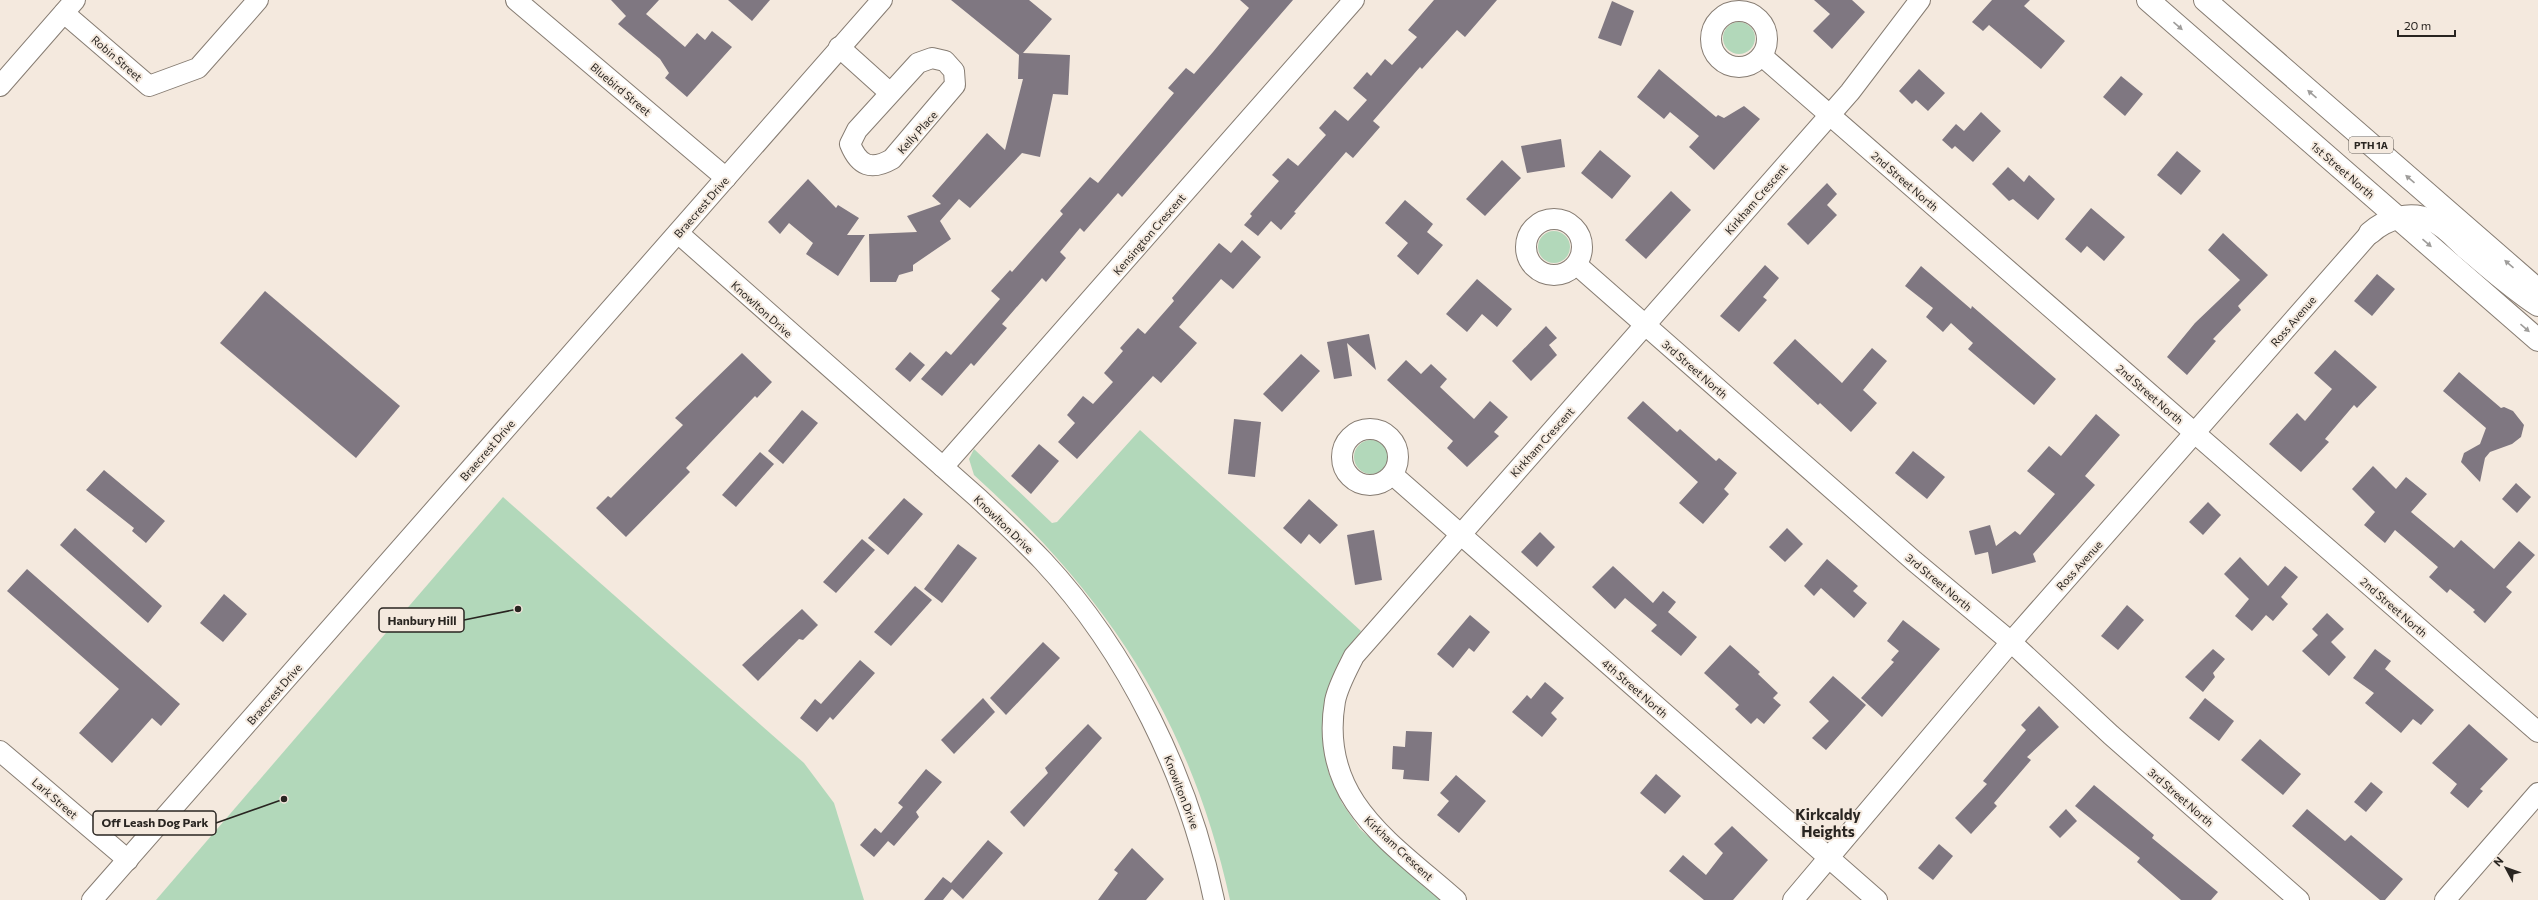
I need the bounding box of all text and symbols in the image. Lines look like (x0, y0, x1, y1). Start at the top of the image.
scale bar (2398, 12, 2455, 38)
text: 20 m (2404, 18, 2431, 32)
one-way arrow (2172, 21, 2183, 30)
street label: Robin Street (89, 33, 145, 84)
street label: Bluebird Street (588, 60, 654, 118)
one-way arrow (2307, 89, 2317, 98)
street label: Kelly Place (894, 108, 940, 156)
road number: PTH 1A (2349, 137, 2393, 153)
street label: 1st Street North (2309, 139, 2377, 201)
street label: 2nd Street North (1869, 148, 1941, 214)
street label: Kirkham Crescent (1722, 161, 1790, 237)
street label: Braecrest Drive (671, 174, 731, 240)
one-way arrow (2405, 174, 2416, 183)
street label: Kensington Crescent (1110, 190, 1188, 277)
one-way arrow (2421, 239, 2432, 248)
one-way arrow (2504, 260, 2513, 269)
street label: Knowlton Drive (729, 278, 795, 340)
street label: Ross Avenue (2268, 293, 2318, 349)
one-way arrow (2520, 324, 2530, 333)
street label: 3rd Street North (1660, 337, 1730, 401)
street label: 2nd Street North (2114, 361, 2186, 427)
street label: Kirkham Crescent (1507, 404, 1577, 479)
street label: Braecrest Drive (457, 417, 517, 483)
street label: Knowlton Drive (972, 492, 1037, 556)
street label: Ross Avenue (2053, 537, 2105, 592)
street label: 3rd Street North (1903, 551, 1975, 613)
street label: 2nd Street North (2358, 574, 2430, 640)
callout: Hanbury Hill (379, 608, 464, 632)
text: Hanbury Hill (388, 613, 456, 627)
street label: 4th Street North (1599, 656, 1671, 720)
street label: Braecrest Drive (244, 661, 304, 727)
street label: Knowlton Drive (1162, 753, 1202, 831)
street label: 3rd Street North (2146, 765, 2216, 829)
street label: Lark Street (30, 775, 81, 821)
district label: Kirkcaldy Heights (1795, 805, 1861, 840)
callout: Off Leash Dog Park (93, 811, 216, 835)
street label: Kirkham Crescent (1362, 813, 1436, 883)
text: Off Leash Dog Park (102, 815, 209, 829)
north arrow (2486, 848, 2526, 888)
text: N (2490, 854, 2506, 868)

